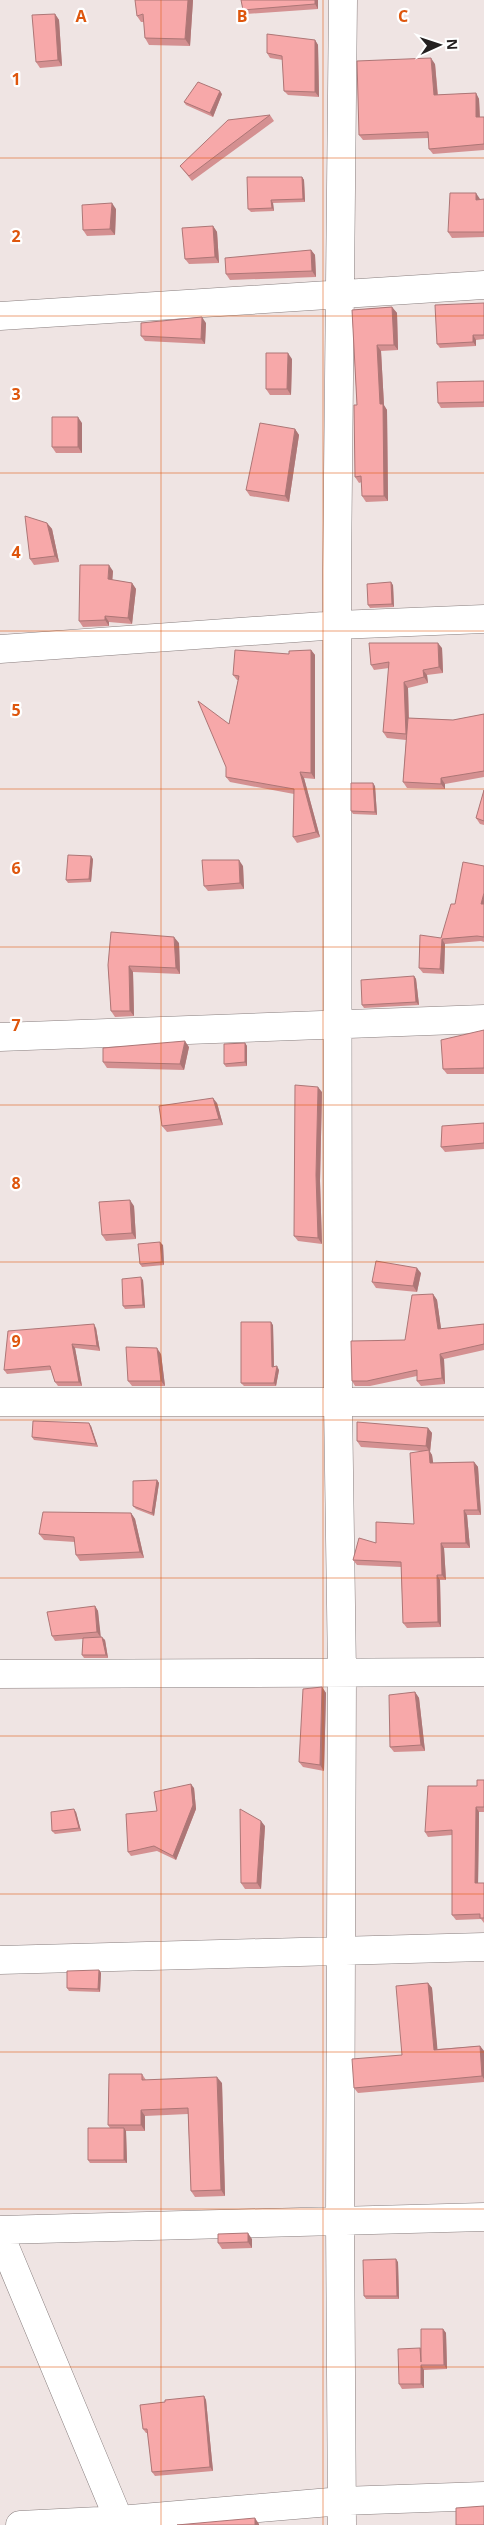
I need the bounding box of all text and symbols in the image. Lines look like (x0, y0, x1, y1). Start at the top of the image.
text: A (75, 5, 87, 27)
text: B (237, 5, 247, 27)
text: C (398, 5, 408, 27)
north arrow (414, 20, 464, 70)
text: N (443, 38, 462, 50)
text: 1 (11, 68, 21, 90)
text: 2 (11, 225, 21, 247)
text: 3 (11, 383, 21, 405)
text: 4 (11, 541, 21, 563)
text: 5 (11, 699, 21, 721)
text: 6 (11, 857, 21, 879)
text: 7 (11, 1014, 21, 1036)
text: 8 (11, 1172, 21, 1194)
text: 9 (11, 1330, 21, 1352)

